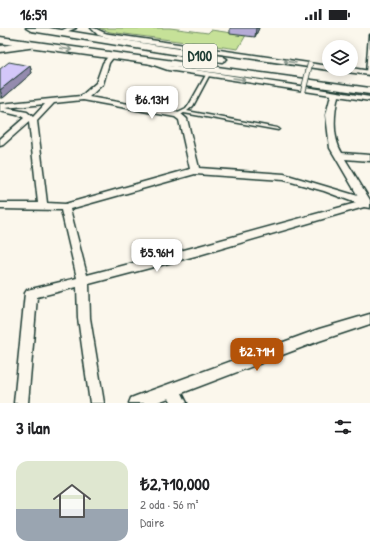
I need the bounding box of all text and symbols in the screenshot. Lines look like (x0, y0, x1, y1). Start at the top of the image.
text: 16:59 (20, 4, 47, 25)
map controls (322, 40, 358, 76)
button: layers (322, 40, 358, 76)
road number: D100 (183, 44, 217, 68)
one-way arrow (59, 46, 72, 53)
one-way arrow (284, 58, 297, 66)
one-way arrow (232, 75, 245, 83)
pin: ₺6.13M (119, 86, 185, 120)
text: ₺6.13M (135, 90, 169, 108)
pin: ₺5.96M (124, 239, 190, 273)
text: ₺5.96M (140, 243, 174, 261)
pin: ₺2.71M (224, 338, 290, 372)
text: ₺2.71M (239, 342, 275, 360)
text: 3 ilan (16, 416, 50, 439)
icon: filters (332, 416, 354, 438)
text: ₺2,710,000 (140, 472, 210, 495)
icon: home (48, 477, 96, 525)
text: 2 oda · 56 m² (140, 495, 199, 513)
text: Daire (140, 513, 164, 531)

